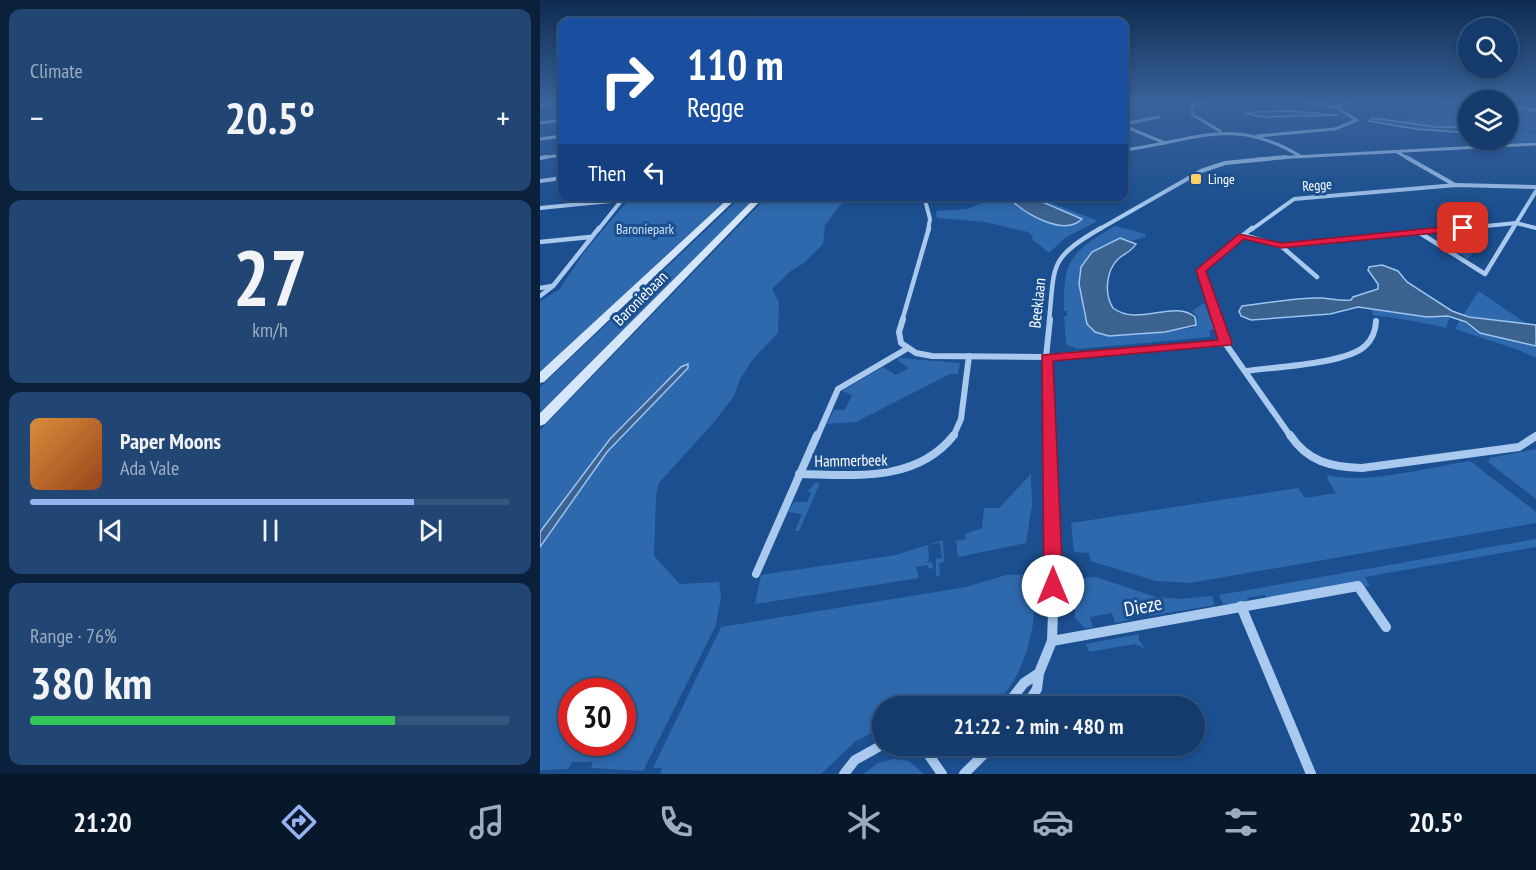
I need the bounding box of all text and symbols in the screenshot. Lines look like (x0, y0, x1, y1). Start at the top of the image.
map controls (1458, 18, 1518, 150)
button: search (1458, 18, 1518, 78)
text: 110 m (687, 37, 784, 92)
icon: right (588, 42, 666, 120)
text: Climate (30, 58, 83, 84)
text: 20.5° (225, 88, 315, 146)
text: Regge (687, 90, 744, 124)
button: layers (1458, 90, 1518, 150)
text: − (30, 96, 44, 139)
text: + (496, 96, 510, 139)
icon: left (638, 156, 671, 189)
text: Then (588, 159, 626, 187)
place label: Linge (1208, 170, 1235, 188)
marker: Linge (1189, 172, 1203, 186)
street label: Regge (1301, 175, 1333, 195)
pin (1437, 202, 1488, 253)
icon: arrive (1446, 211, 1479, 244)
park label: Baroniepark (616, 220, 675, 238)
text: 27 (233, 227, 307, 328)
street label: Baroniebaan (608, 266, 672, 330)
street label: Beeklaan (1024, 277, 1050, 329)
text: km/h (252, 317, 288, 343)
text: Paper Moons (120, 427, 221, 455)
street label: Hammerbeek (814, 449, 888, 471)
text: Ada Vale (120, 455, 179, 481)
icon: previous (94, 514, 127, 547)
icon: pause (254, 514, 287, 547)
icon: next (414, 514, 447, 547)
position arrow (1021, 554, 1085, 618)
street label: Dieze (1122, 590, 1164, 622)
text: Range · 76% (30, 623, 117, 649)
text: 380 km (30, 653, 152, 711)
speed limit sign: 30 (558, 678, 636, 756)
text: 21:22 · 2 min · 480 m (953, 712, 1124, 740)
icon: directions (278, 801, 320, 843)
icon: music (466, 801, 508, 843)
icon: phone (655, 801, 697, 843)
icon: climate (843, 801, 885, 843)
icon: car (1032, 801, 1074, 843)
icon: filters (1220, 801, 1262, 843)
text: 21:20 (73, 805, 132, 839)
text: 20.5° (1408, 805, 1463, 839)

